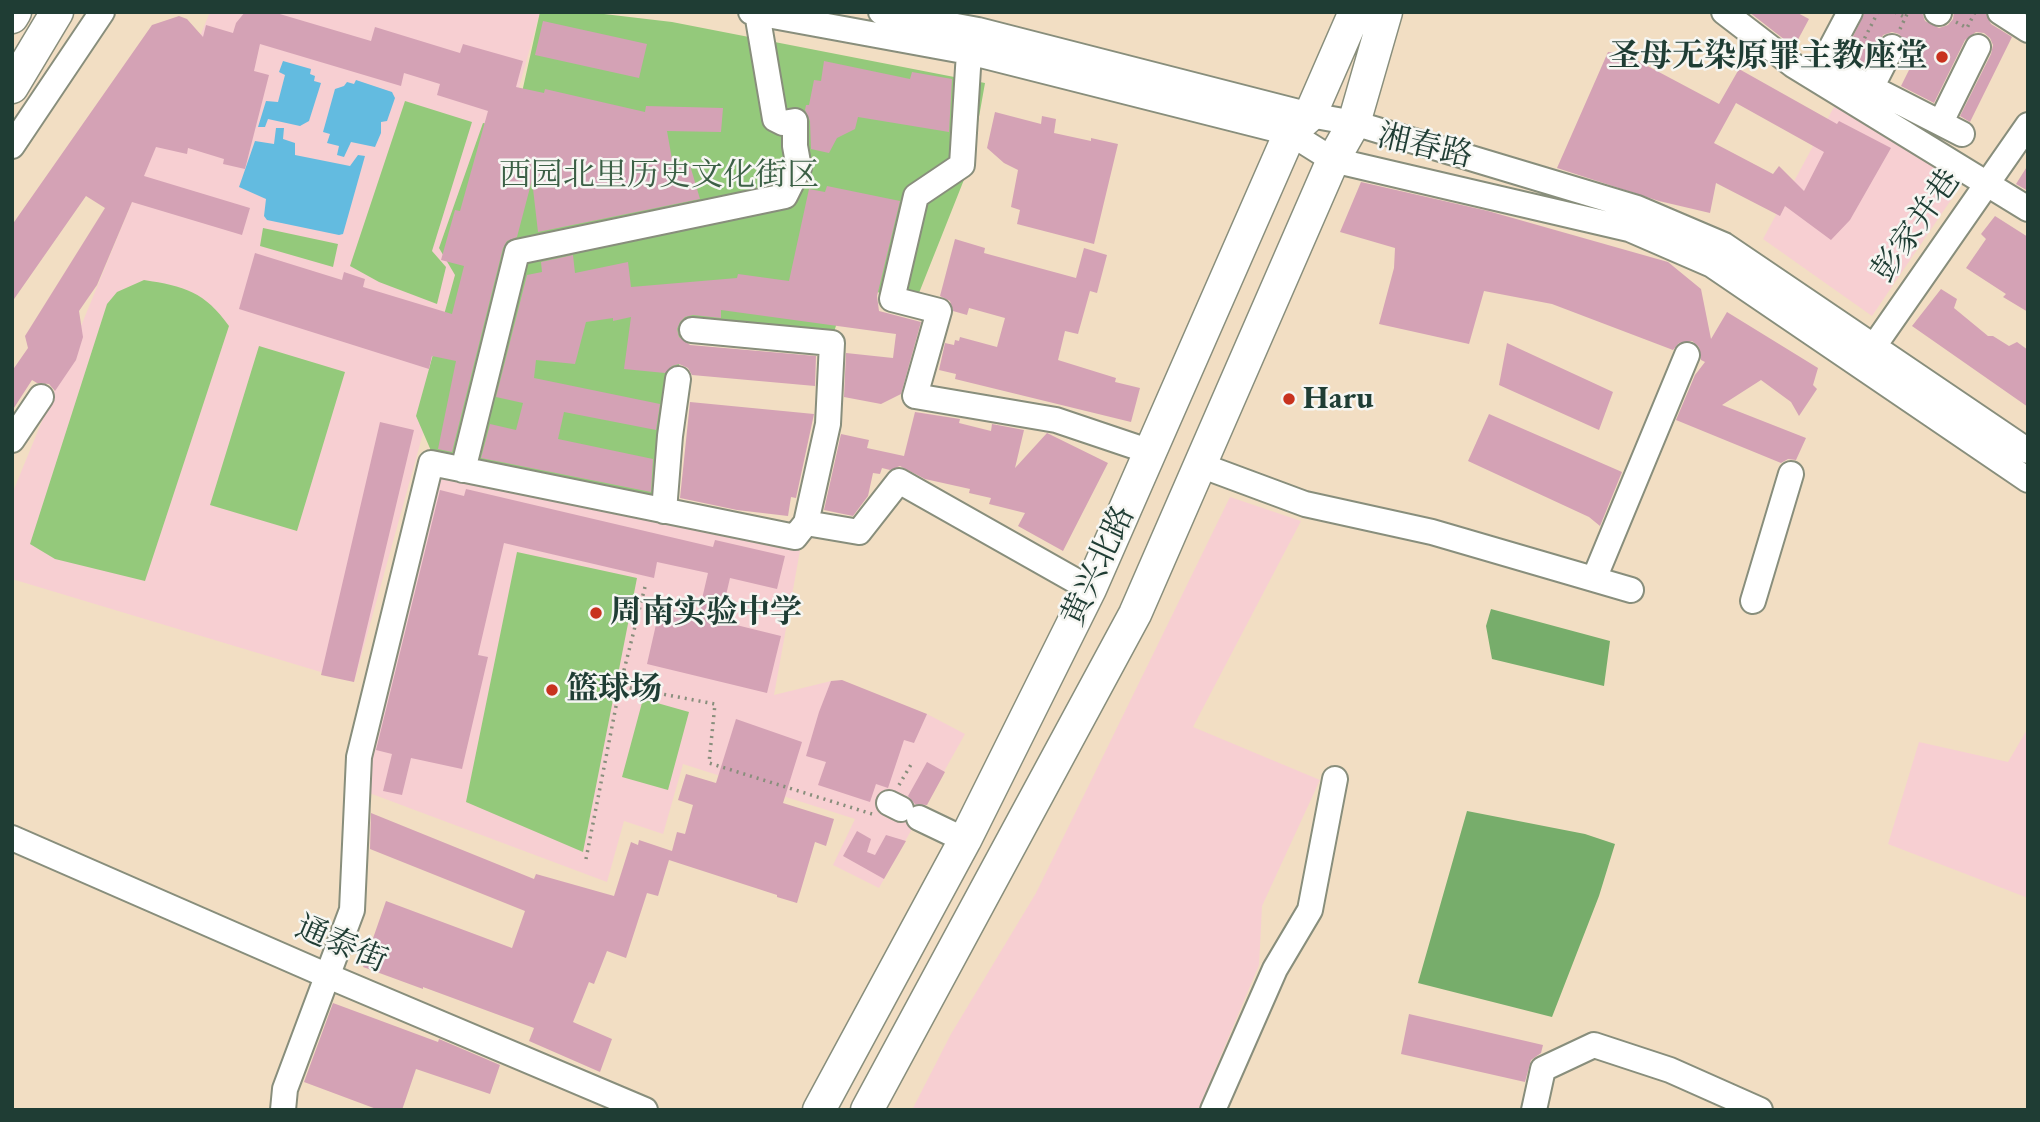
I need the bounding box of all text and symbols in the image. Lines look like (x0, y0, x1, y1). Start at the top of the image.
place label: 圣母无染原罪主教座堂 (1608, 38, 1928, 76)
marker: 圣母无染原罪主教座堂 (1934, 49, 1950, 65)
street label: 湘春路 (1374, 117, 1476, 177)
park label: 西园北里历史文化街区 (499, 157, 819, 195)
street label: 彭家并巷 (1865, 163, 1969, 289)
place label: Haru (1303, 380, 1374, 418)
marker: Haru (1281, 391, 1297, 407)
street label: 黄兴北路 (1055, 500, 1143, 632)
place label: 周南实验中学 (610, 594, 802, 632)
marker: 周南实验中学 (588, 605, 604, 621)
place label: 篮球场 (566, 671, 662, 709)
marker: 篮球场 (544, 682, 560, 698)
street label: 通泰街 (289, 909, 393, 981)

